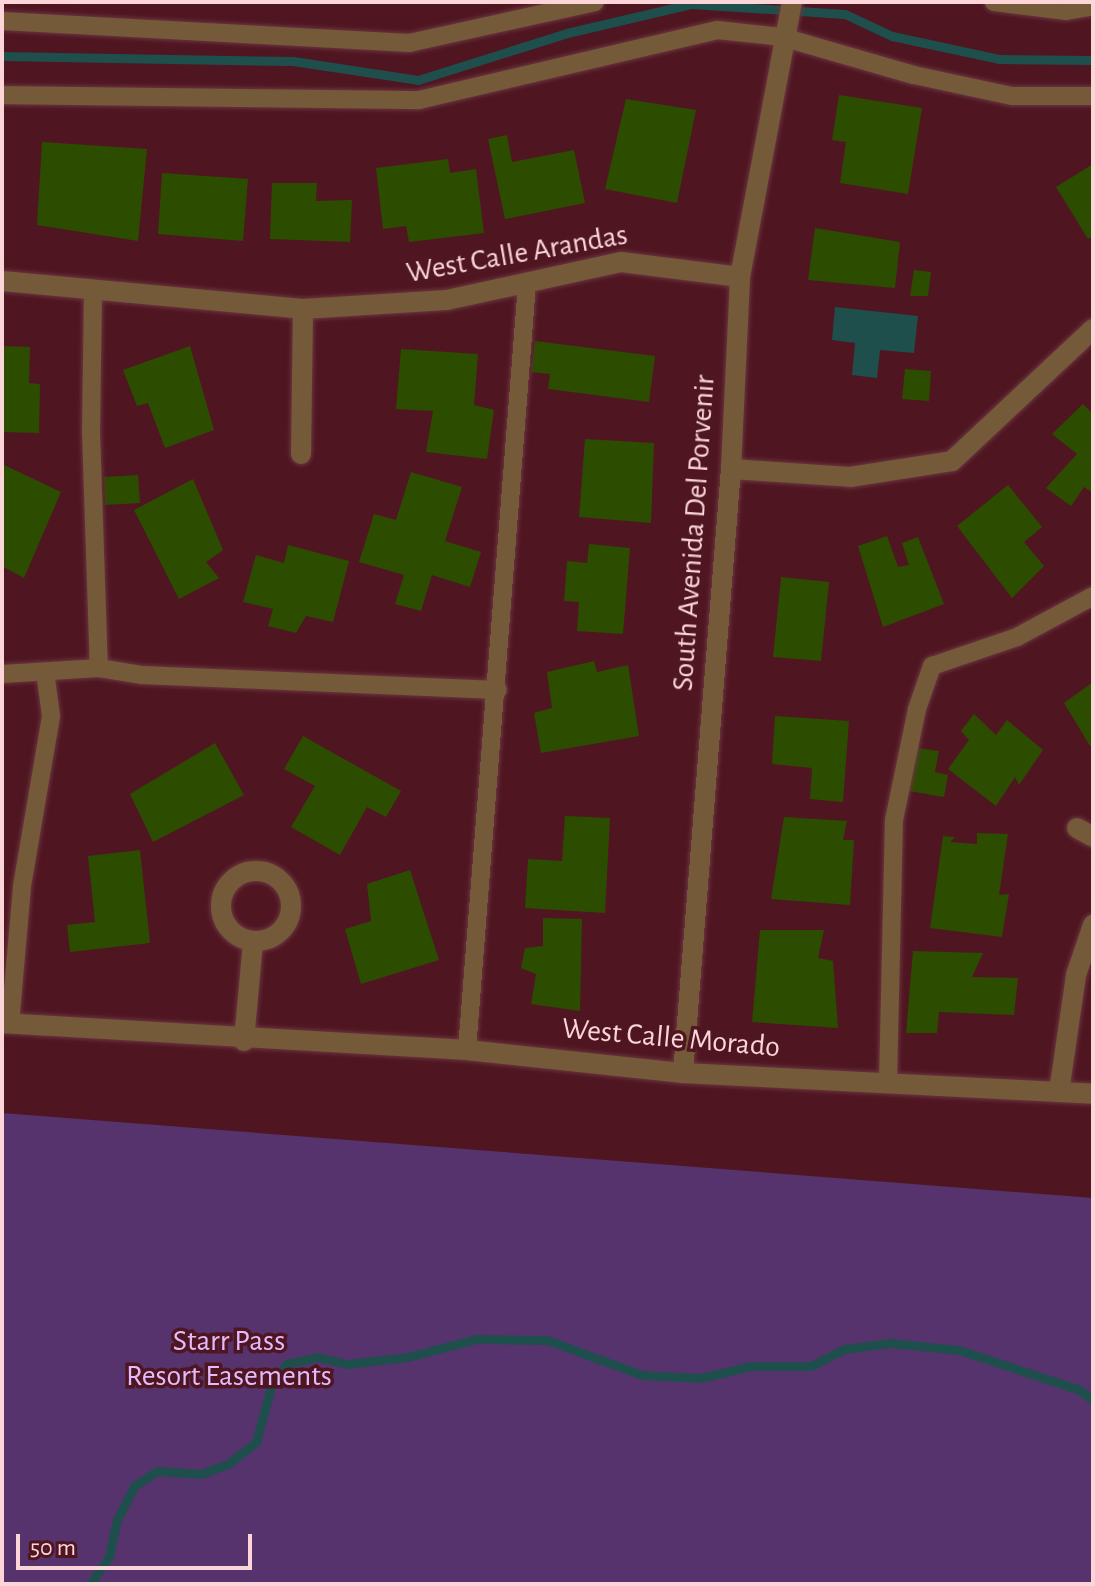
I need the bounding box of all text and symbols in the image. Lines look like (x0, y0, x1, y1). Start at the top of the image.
street label: West Calle Arandas (404, 217, 630, 291)
street label: South Avenida Del Porvenir (665, 374, 723, 692)
street label: West Calle Morado (560, 1011, 782, 1065)
park label: Starr Pass Resort Easements (126, 1323, 332, 1394)
scale bar (20, 1518, 256, 1568)
text: 50 m (30, 1536, 76, 1560)

